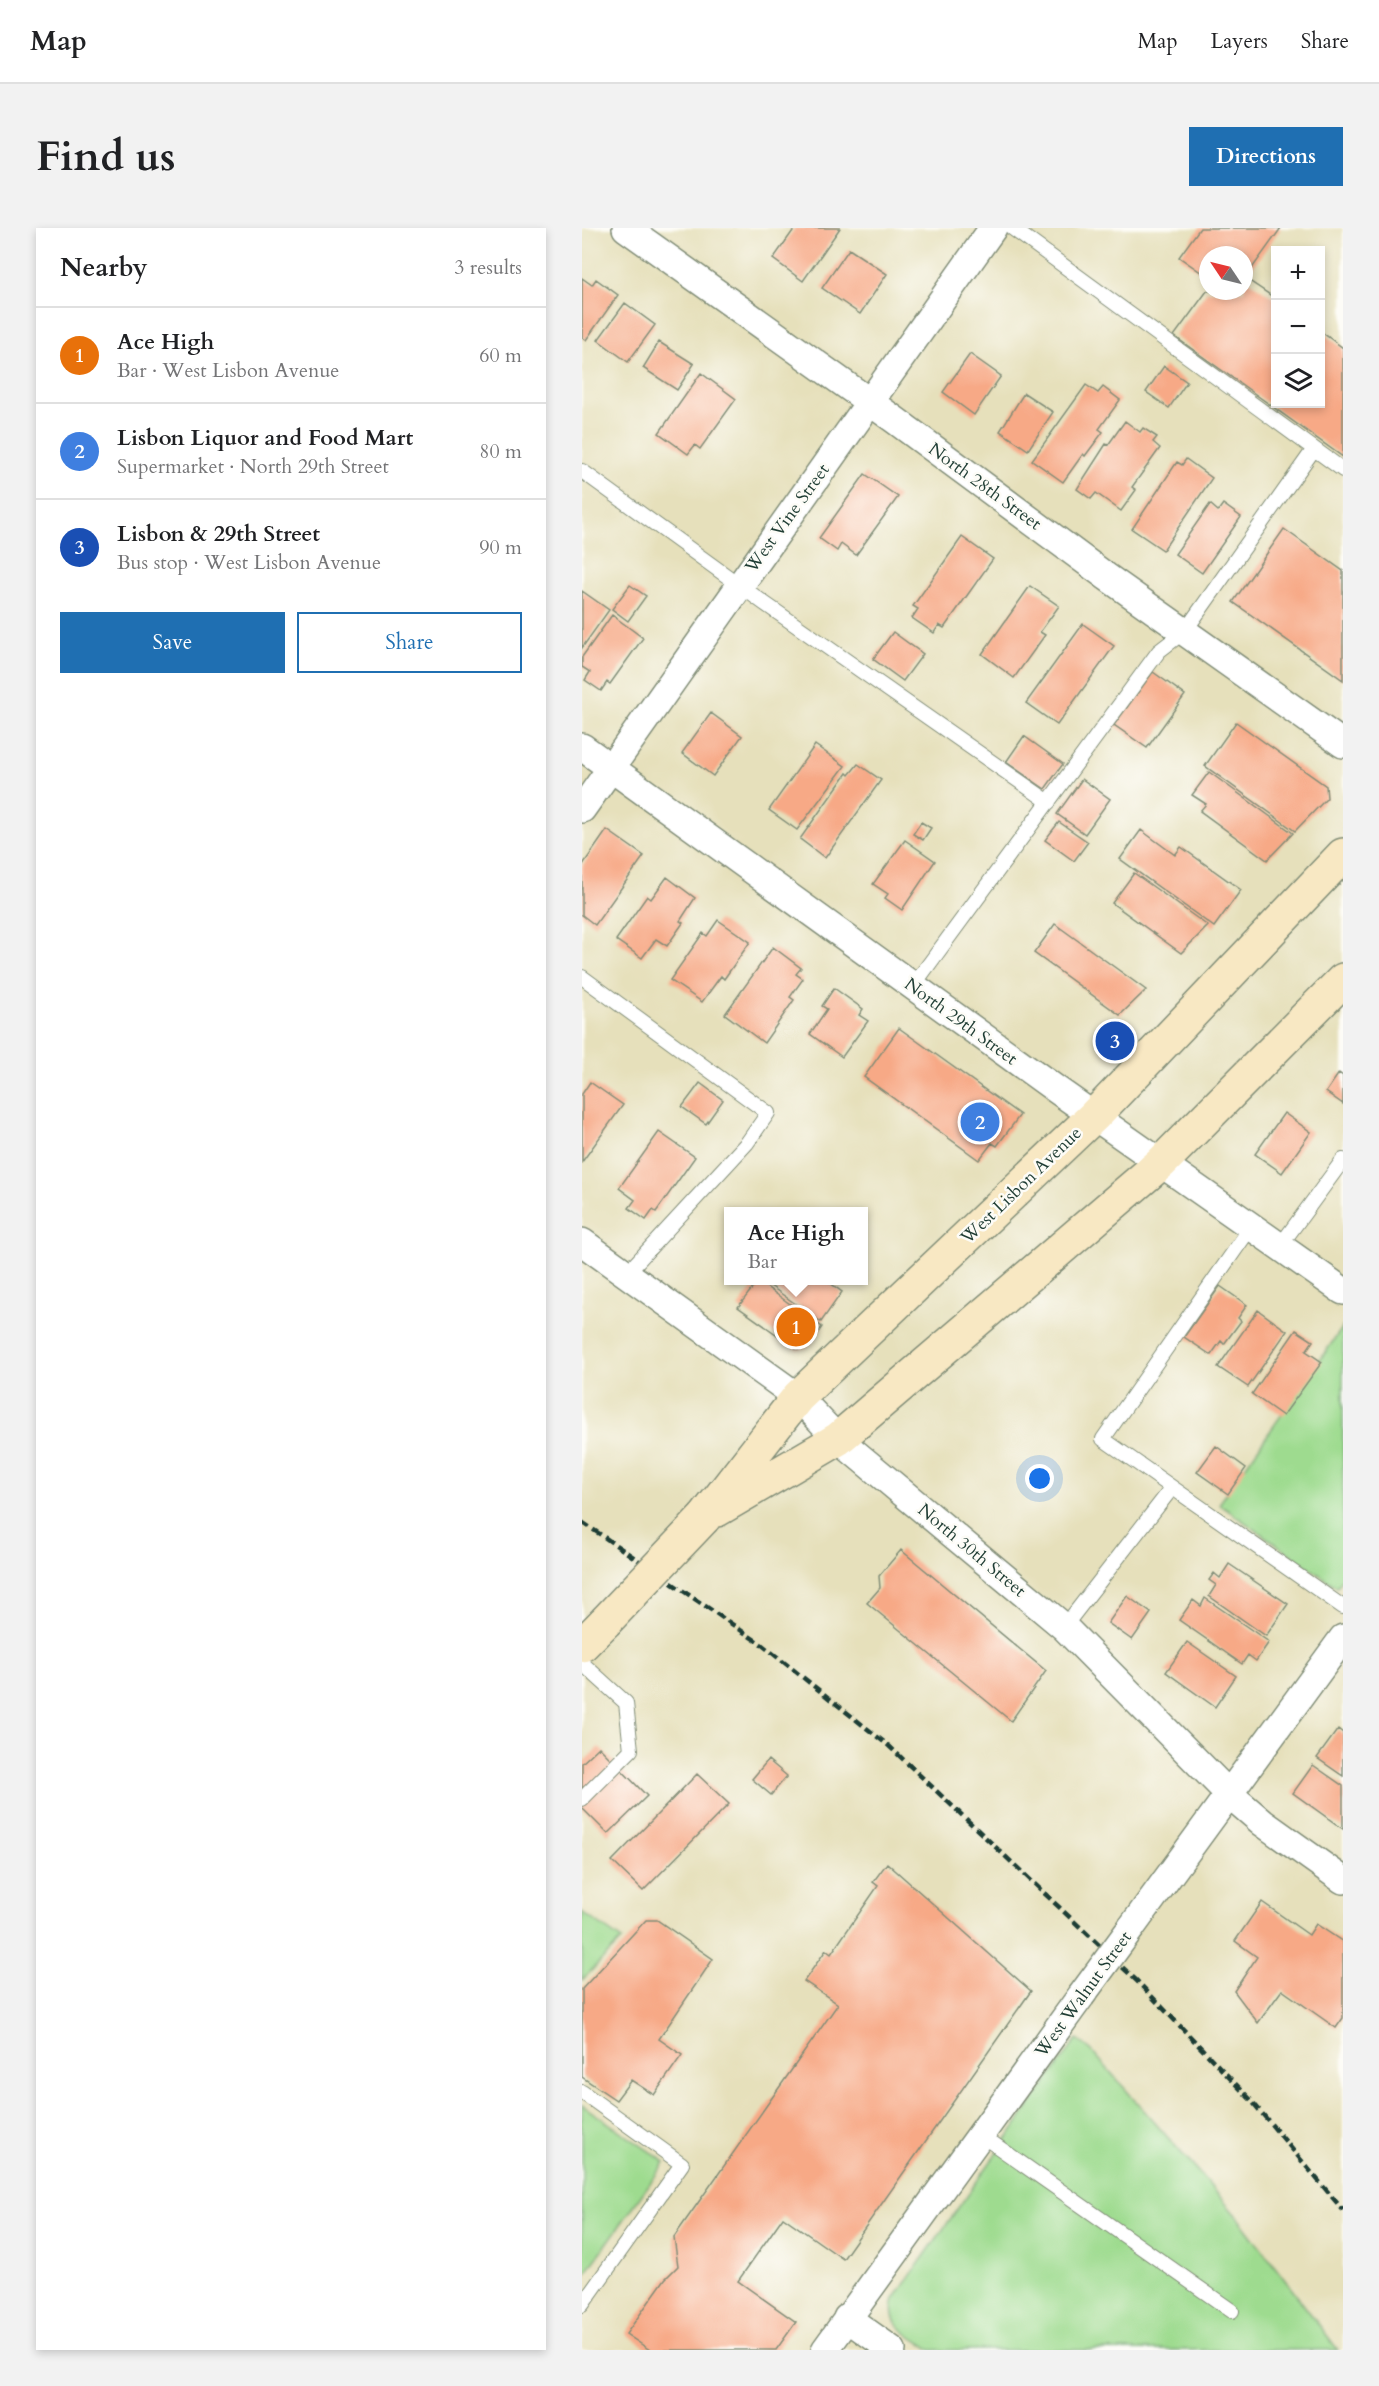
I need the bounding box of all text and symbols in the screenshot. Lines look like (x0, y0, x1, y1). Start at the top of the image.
text: Map (30, 22, 87, 60)
text: Map (1138, 27, 1178, 56)
text: Layers (1211, 27, 1268, 56)
text: Share (1301, 27, 1349, 56)
button: Directions (1189, 127, 1343, 186)
text: Find us (36, 128, 176, 185)
north arrow (1199, 246, 1253, 300)
map controls (1271, 246, 1325, 408)
button: + (1271, 246, 1325, 300)
text: Nearby (60, 250, 148, 285)
text: 3 results (454, 254, 522, 281)
button: − (1271, 300, 1325, 354)
text: Ace High (117, 327, 214, 357)
text: 1 (74, 342, 85, 369)
text: 60 m (479, 342, 522, 369)
button: layers (1271, 354, 1325, 408)
text: Bar · West Lisbon Avenue (117, 357, 339, 384)
text: Lisbon Liquor and Food Mart (117, 423, 413, 453)
street label: North 28th Street (923, 437, 1047, 536)
text: 2 (74, 438, 85, 465)
text: 80 m (479, 438, 522, 465)
text: Supermarket · North 29th Street (117, 453, 389, 480)
street label: West Vine Street (739, 458, 836, 579)
text: Lisbon & 29th Street (117, 519, 320, 549)
text: 3 (74, 534, 85, 561)
text: 90 m (479, 534, 522, 561)
text: Bus stop · West Lisbon Avenue (117, 549, 381, 576)
button: Save (60, 612, 285, 673)
button: Share (297, 612, 522, 673)
street label: North 29th Street (899, 972, 1023, 1071)
pin: 3 (1096, 1018, 1134, 1064)
pin: 2 (960, 1100, 1000, 1144)
street label: West Lisbon Avenue (955, 1121, 1087, 1250)
popup (724, 1207, 868, 1285)
text: Ace High (747, 1218, 845, 1248)
text: Bar (747, 1248, 777, 1275)
pin: 1 (776, 1304, 816, 1350)
your location (1025, 1464, 1054, 1493)
street label: North 30th Street (912, 1498, 1031, 1603)
street label: West Walnut Street (1028, 1926, 1138, 2063)

